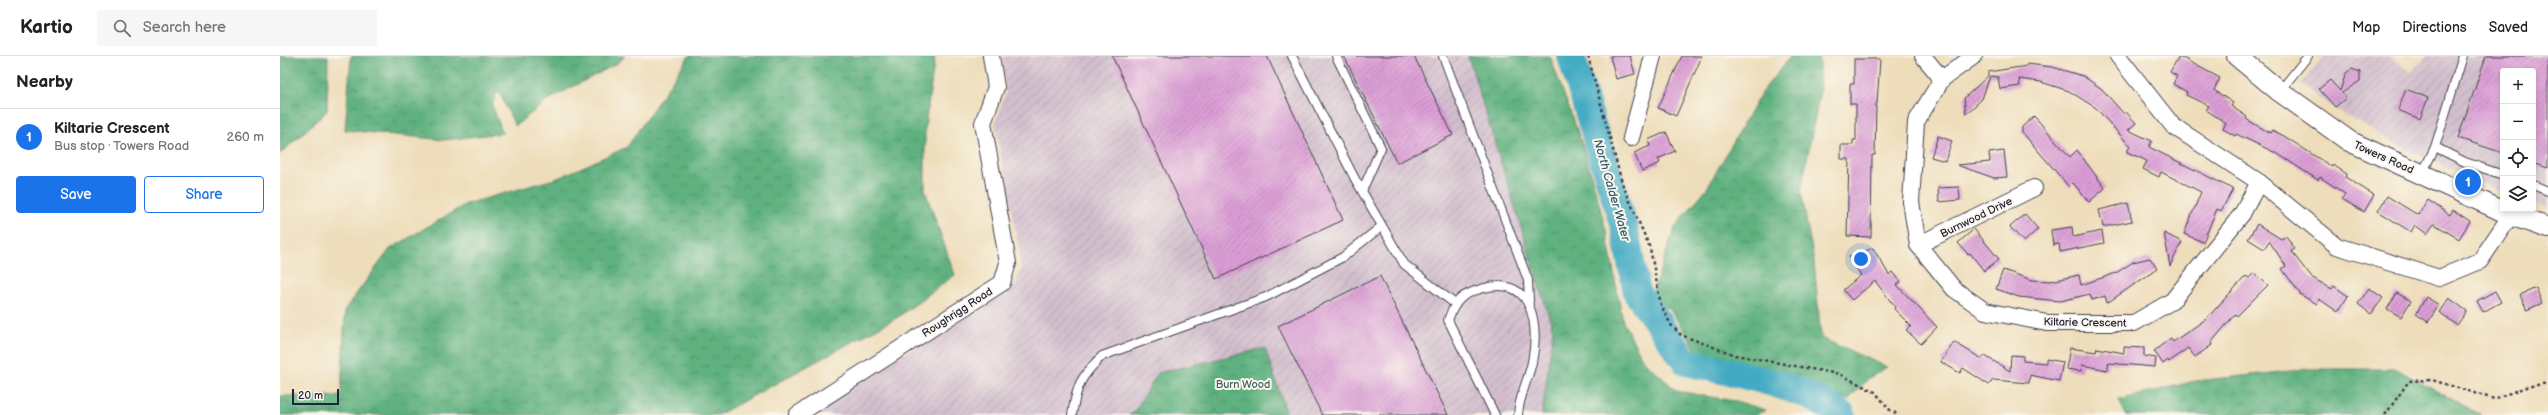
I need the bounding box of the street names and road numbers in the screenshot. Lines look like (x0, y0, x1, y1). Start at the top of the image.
street label: Towers Road (2352, 138, 2416, 177)
street label: Burnwood Drive (1938, 194, 2015, 241)
street label: Roughrigg Road (920, 285, 995, 340)
street label: Kiltarie Crescent (2043, 315, 2127, 330)

